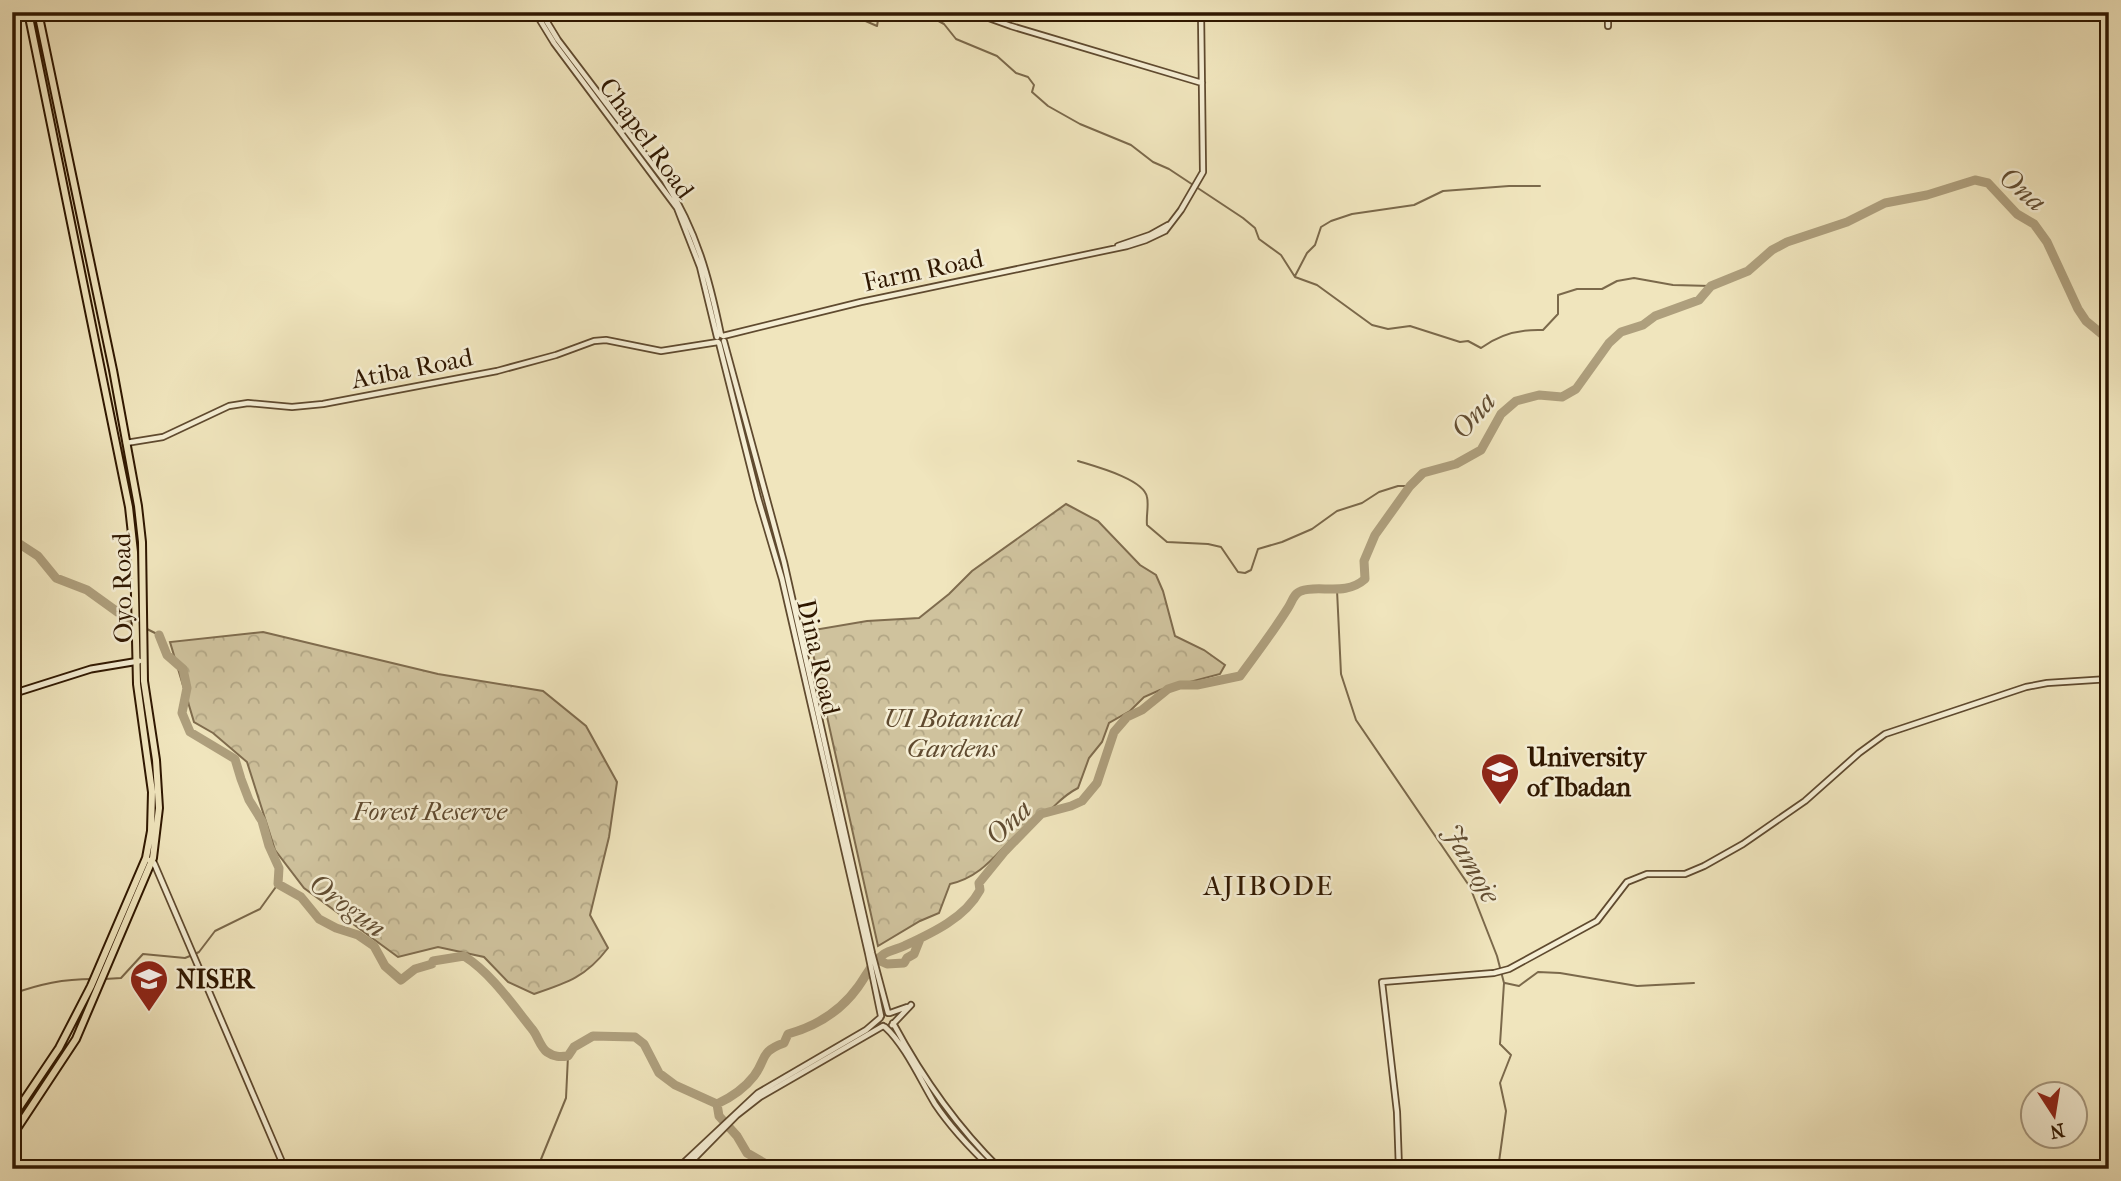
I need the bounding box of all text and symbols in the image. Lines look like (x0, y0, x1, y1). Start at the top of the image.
street label: Chapel Road (592, 72, 701, 205)
water label: Ona (1992, 160, 2053, 219)
street label: Farm Road (860, 242, 987, 298)
street label: Atiba Road (348, 341, 476, 396)
water label: Ona (1444, 385, 1503, 446)
street label: Oyo Road (106, 532, 139, 644)
street label: Dina Road (790, 596, 847, 719)
park label: UI Botanical Gardens (884, 703, 1023, 764)
place label: University of Ibadan (1526, 742, 1648, 803)
school or university icon: University of Ibadan (1479, 751, 1521, 806)
water label: Ona (978, 793, 1038, 852)
park label: Forest Reserve (352, 796, 508, 827)
water label: Jamoje (1436, 818, 1508, 909)
water label: Orogun (303, 866, 393, 944)
district label: AJIBODE (1202, 869, 1335, 902)
school or university icon: NISER (128, 958, 170, 1013)
place label: NISER (176, 964, 256, 995)
north arrow (2020, 1080, 2090, 1150)
text: N (2047, 1118, 2067, 1143)

